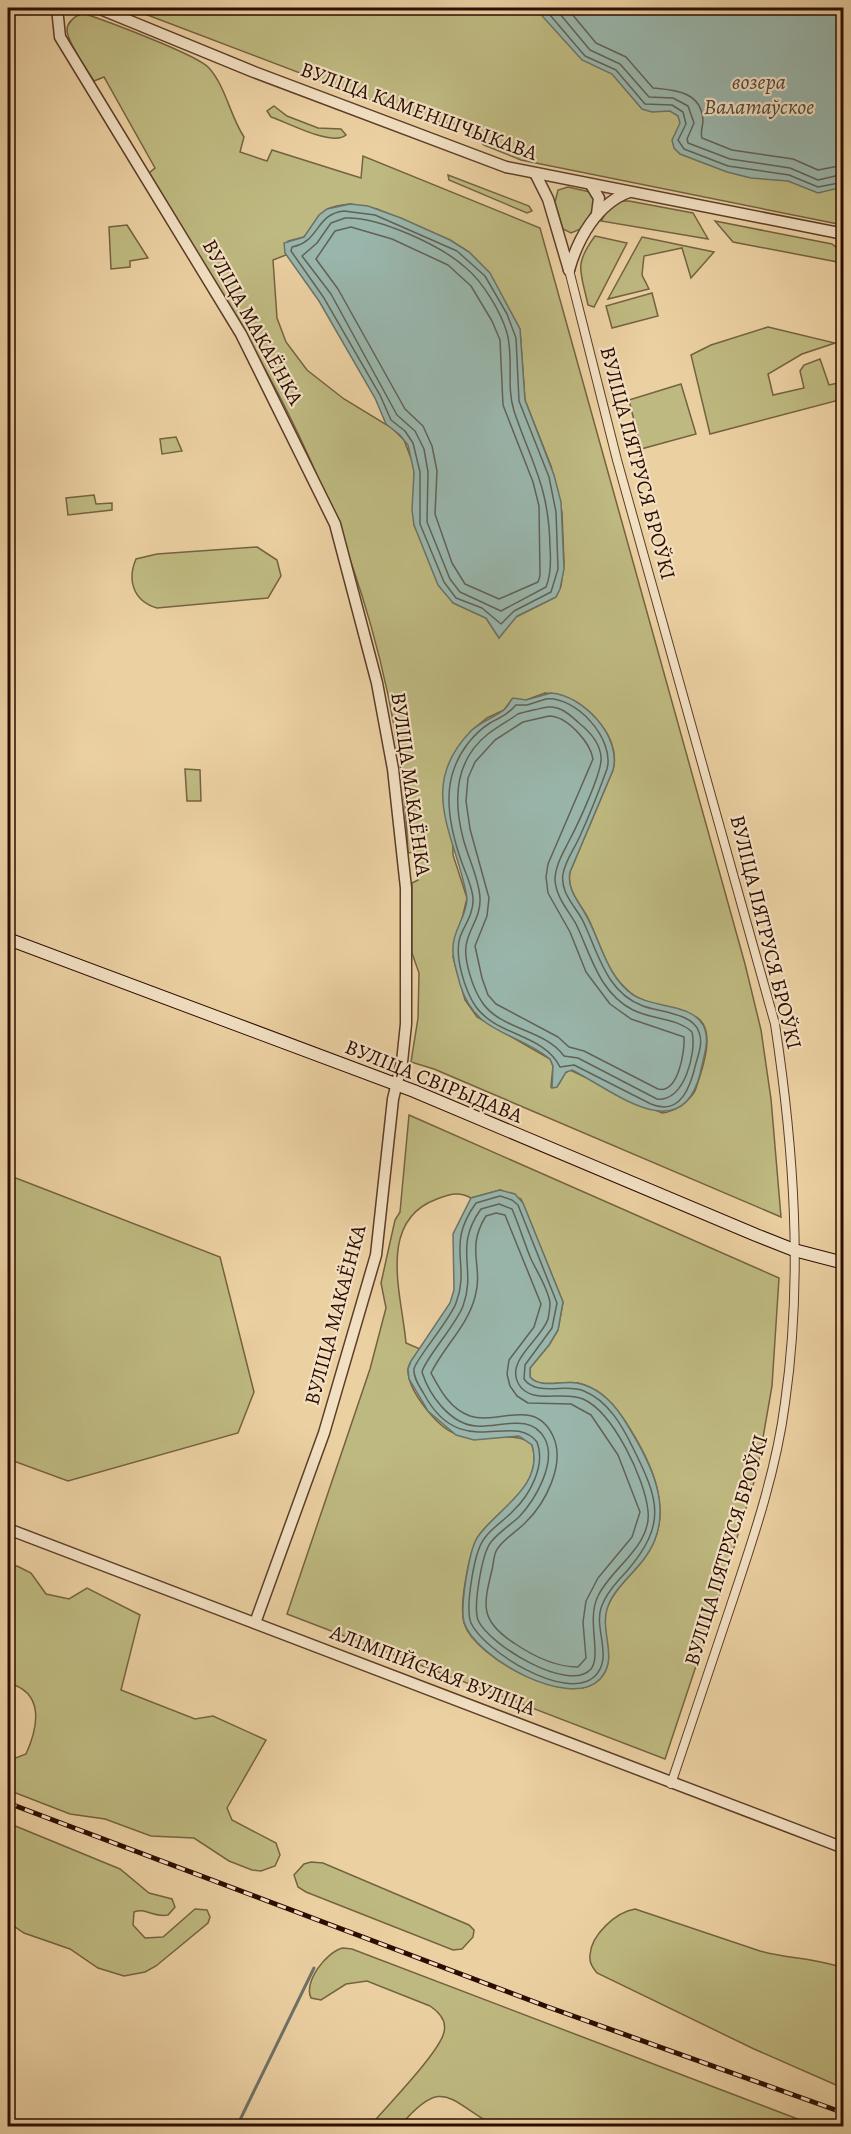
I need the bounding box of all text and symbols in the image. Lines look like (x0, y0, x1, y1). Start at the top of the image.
street label: ВУЛІЦА КАМЕНШЧЫКАВА (296, 55, 542, 167)
water label: возера Валатаўское (704, 67, 814, 122)
street label: ВУЛІЦА МАКАЁНКА (196, 234, 311, 411)
street label: ВУЛІЦА ПЯТРУСЯ БРОЎКІ (593, 343, 683, 583)
street label: ВУЛІЦА МАКАЁНКА (384, 690, 438, 878)
street label: ВУЛІЦА ПЯТРУСЯ БРОЎКІ (723, 812, 809, 1052)
street label: ВУЛІЦА СВІРЫДАВА (341, 1033, 528, 1130)
street label: ВУЛІЦА МАКАЁНКА (297, 1221, 373, 1408)
street label: ВУЛІЦА ПЯТРУСЯ БРОЎКІ (677, 1431, 775, 1669)
street label: АЛІМПІЙСКАЯ ВУЛІЦА (325, 1618, 540, 1722)

